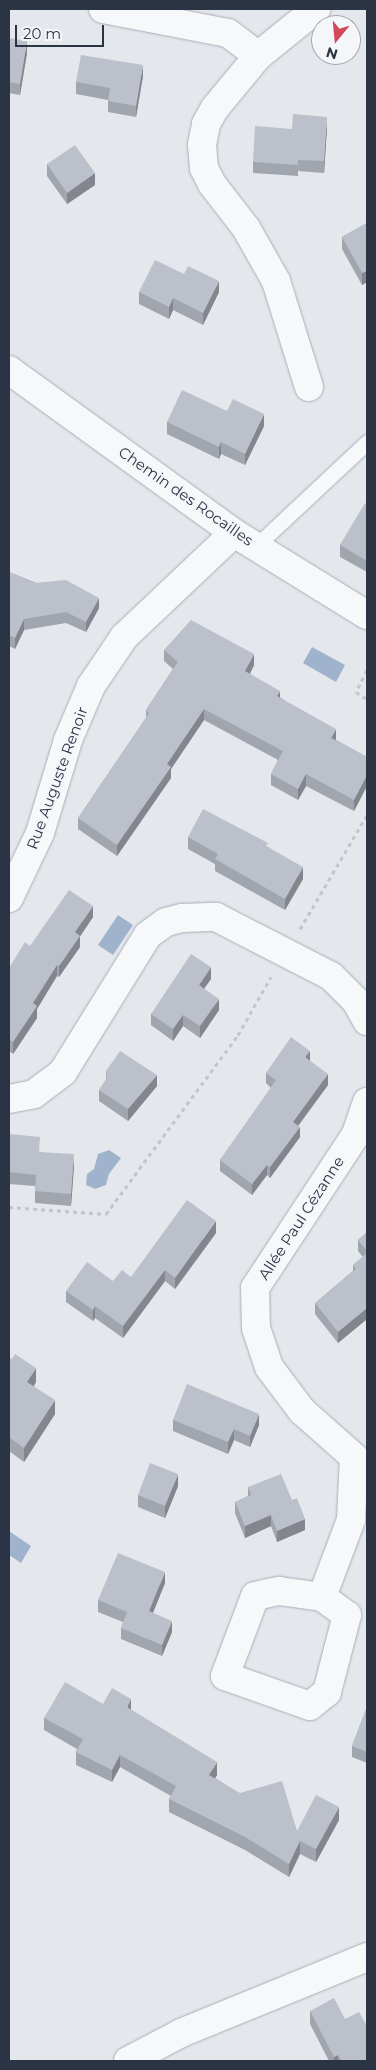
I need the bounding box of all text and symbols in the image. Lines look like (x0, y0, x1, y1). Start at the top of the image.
scale bar (18, 15, 106, 47)
north arrow (311, 15, 361, 65)
text: 20 m (23, 24, 61, 43)
text: N (324, 43, 340, 64)
street label: Chemin des Rocailles (115, 443, 257, 549)
street label: Rue Auguste Renoir (23, 704, 91, 852)
street label: Allée Paul Cézanne (254, 1153, 348, 1283)

